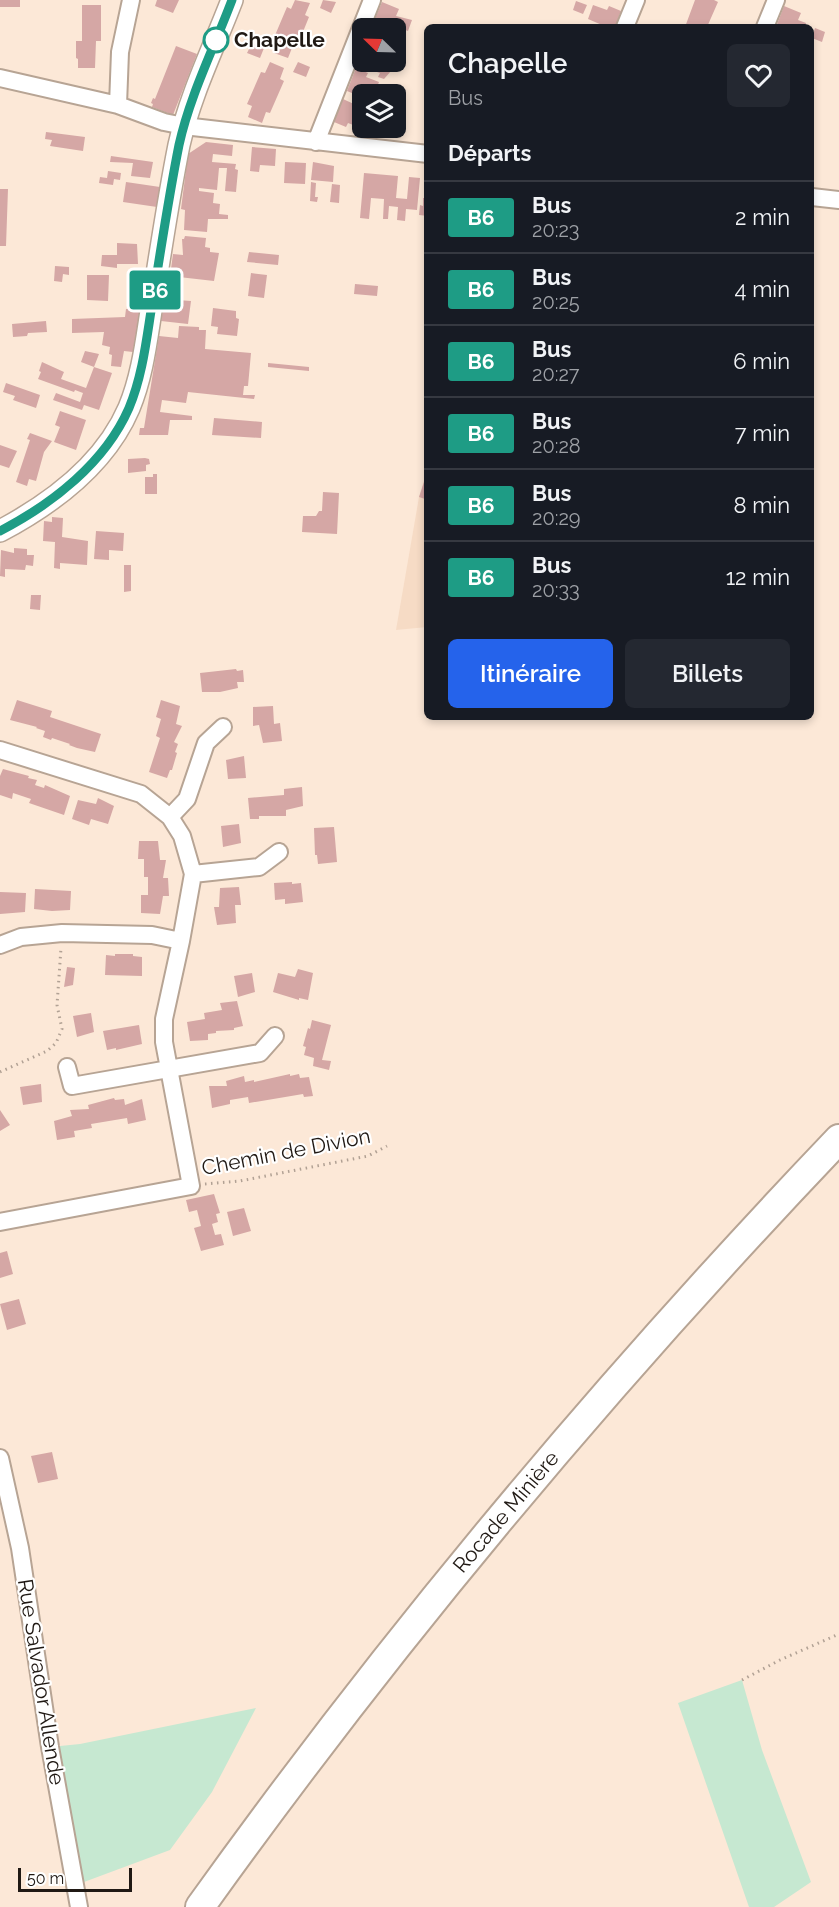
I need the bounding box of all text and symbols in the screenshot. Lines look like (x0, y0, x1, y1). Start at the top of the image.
north arrow (352, 18, 406, 72)
map controls (352, 18, 406, 138)
marker: Chapelle (203, 27, 229, 53)
place label: Chapelle (234, 27, 325, 52)
button: heart (727, 44, 790, 107)
text: Chapelle (448, 47, 567, 80)
button: layers (352, 84, 406, 138)
text: Bus (448, 86, 483, 110)
text: Départs (448, 140, 531, 166)
text: Bus (532, 192, 571, 218)
text: 2 min (735, 204, 790, 230)
text: B6 (467, 205, 495, 230)
text: 20:23 (532, 218, 580, 242)
text: Bus (532, 264, 571, 290)
line badge: B6 (128, 270, 182, 310)
text: 4 min (735, 276, 790, 302)
text: B6 (467, 277, 495, 302)
text: B6 (141, 278, 169, 303)
text: 20:25 (532, 290, 580, 314)
text: Bus (532, 336, 571, 362)
text: 6 min (733, 348, 790, 374)
text: B6 (467, 349, 495, 374)
text: 20:27 (532, 362, 580, 386)
text: Bus (532, 408, 571, 434)
text: 7 min (735, 420, 790, 446)
text: B6 (467, 421, 495, 446)
text: 20:28 (532, 434, 581, 458)
text: Bus (532, 480, 571, 506)
text: 8 min (734, 492, 790, 518)
text: B6 (467, 493, 495, 518)
text: 20:29 (532, 506, 581, 530)
text: Bus (532, 552, 571, 578)
text: 12 min (726, 564, 790, 590)
text: B6 (467, 565, 495, 590)
text: 20:33 (532, 578, 580, 602)
button: Itinéraire (448, 639, 613, 708)
button: Billets (625, 639, 790, 708)
street label: Chemin de Divion (199, 1123, 372, 1180)
street label: Rocade Minière (447, 1446, 564, 1578)
street label: Rue Salvador Allende (13, 1577, 70, 1787)
scale bar (18, 1865, 132, 1892)
text: 50 m (27, 1869, 64, 1888)

